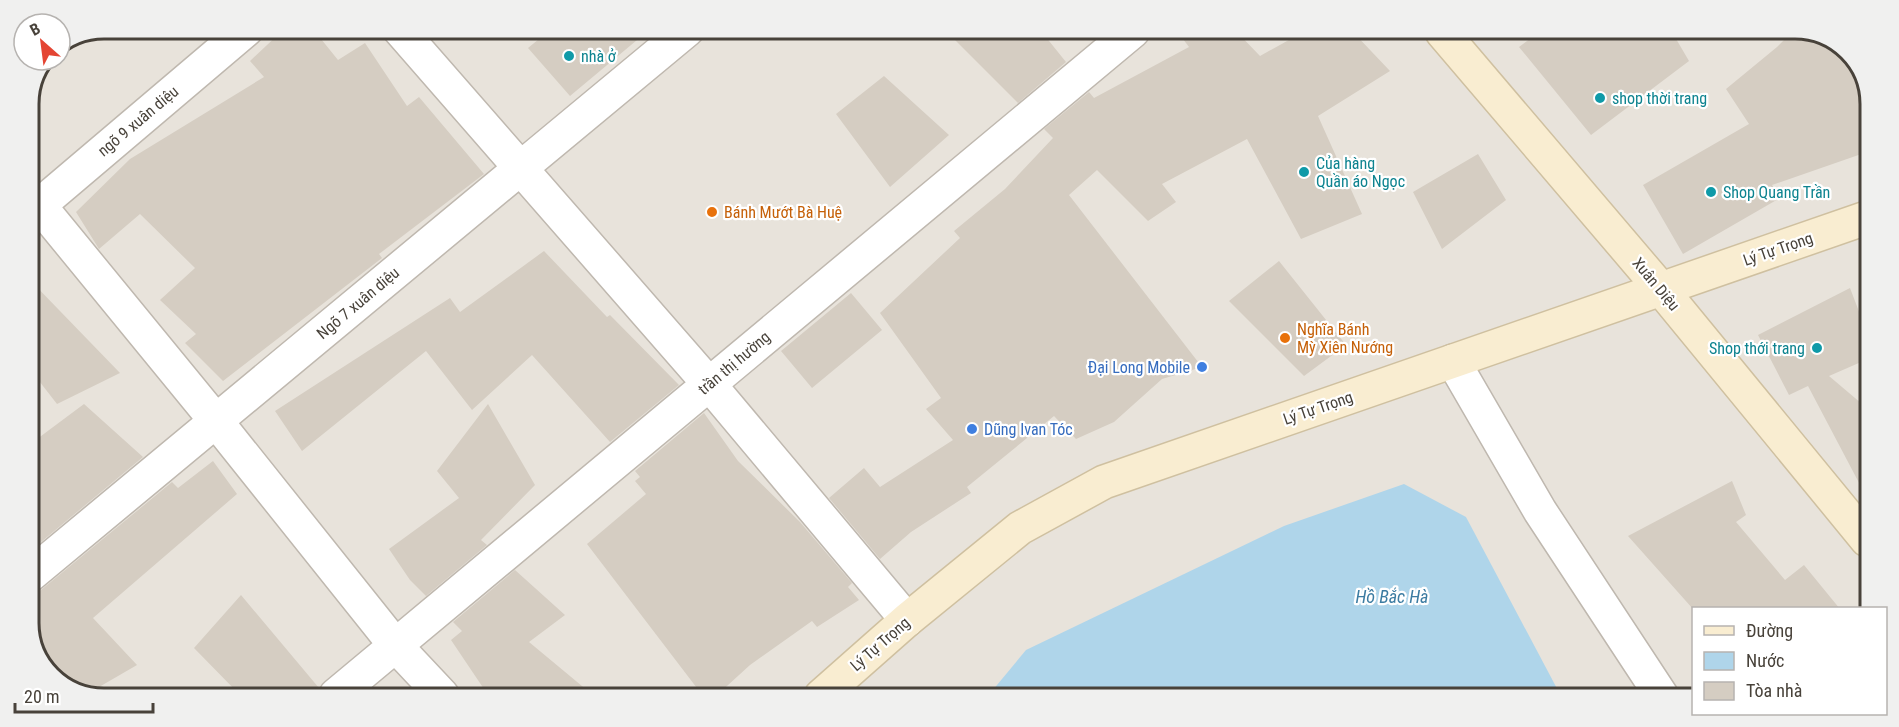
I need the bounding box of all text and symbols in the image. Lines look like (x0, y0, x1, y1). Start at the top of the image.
north arrow (12, 12, 72, 72)
text: B (27, 19, 44, 40)
place label: nhà ở (581, 47, 617, 66)
marker: nhà ở (562, 49, 576, 63)
street label: ngõ 9 xuân diệu (94, 82, 182, 160)
place label: shop thời trang (1612, 89, 1707, 108)
marker: shop thời trang (1593, 91, 1607, 105)
place label: Của hàng Quần áo Ngọc (1316, 154, 1405, 191)
marker: Của hàng Quần áo Ngọc (1297, 165, 1311, 179)
place label: Shop Quang Trần (1723, 183, 1830, 202)
marker: Shop Quang Trần (1704, 185, 1718, 199)
place label: Bánh Mướt Bà Huệ (724, 203, 842, 222)
marker: Bánh Mướt Bà Huệ (705, 205, 719, 219)
street label: Lý Tự Trọng (1741, 228, 1815, 270)
street label: Xuân Diệu (1628, 254, 1684, 314)
street label: Ngõ 7 xuân diệu (313, 263, 403, 343)
place label: Nghĩa Bánh Mỳ Xiên Nướng (1297, 320, 1393, 357)
street label: trần thị hường (694, 327, 774, 399)
marker: Nghĩa Bánh Mỳ Xiên Nướng (1278, 331, 1292, 345)
place label: Shop thới trang (1709, 339, 1805, 358)
marker: Shop thới trang (1810, 341, 1824, 355)
place label: Đại Long Mobile (1088, 358, 1190, 377)
marker: Đại Long Mobile (1195, 360, 1209, 374)
street label: Lý Tự Trọng (1281, 387, 1355, 429)
place label: Dũng Ivan Tóc (984, 420, 1073, 439)
marker: Dũng Ivan Tóc (965, 422, 979, 436)
water label: Hồ Bắc Hà (1356, 586, 1428, 607)
legend (1692, 607, 1887, 715)
street label: Lý Tự Trọng (846, 613, 914, 675)
text: Đường (1746, 620, 1793, 641)
text: Nước (1746, 650, 1784, 671)
scale bar (15, 676, 153, 714)
text: Tòa nhà (1746, 680, 1802, 701)
text: 20 m (24, 686, 59, 707)

